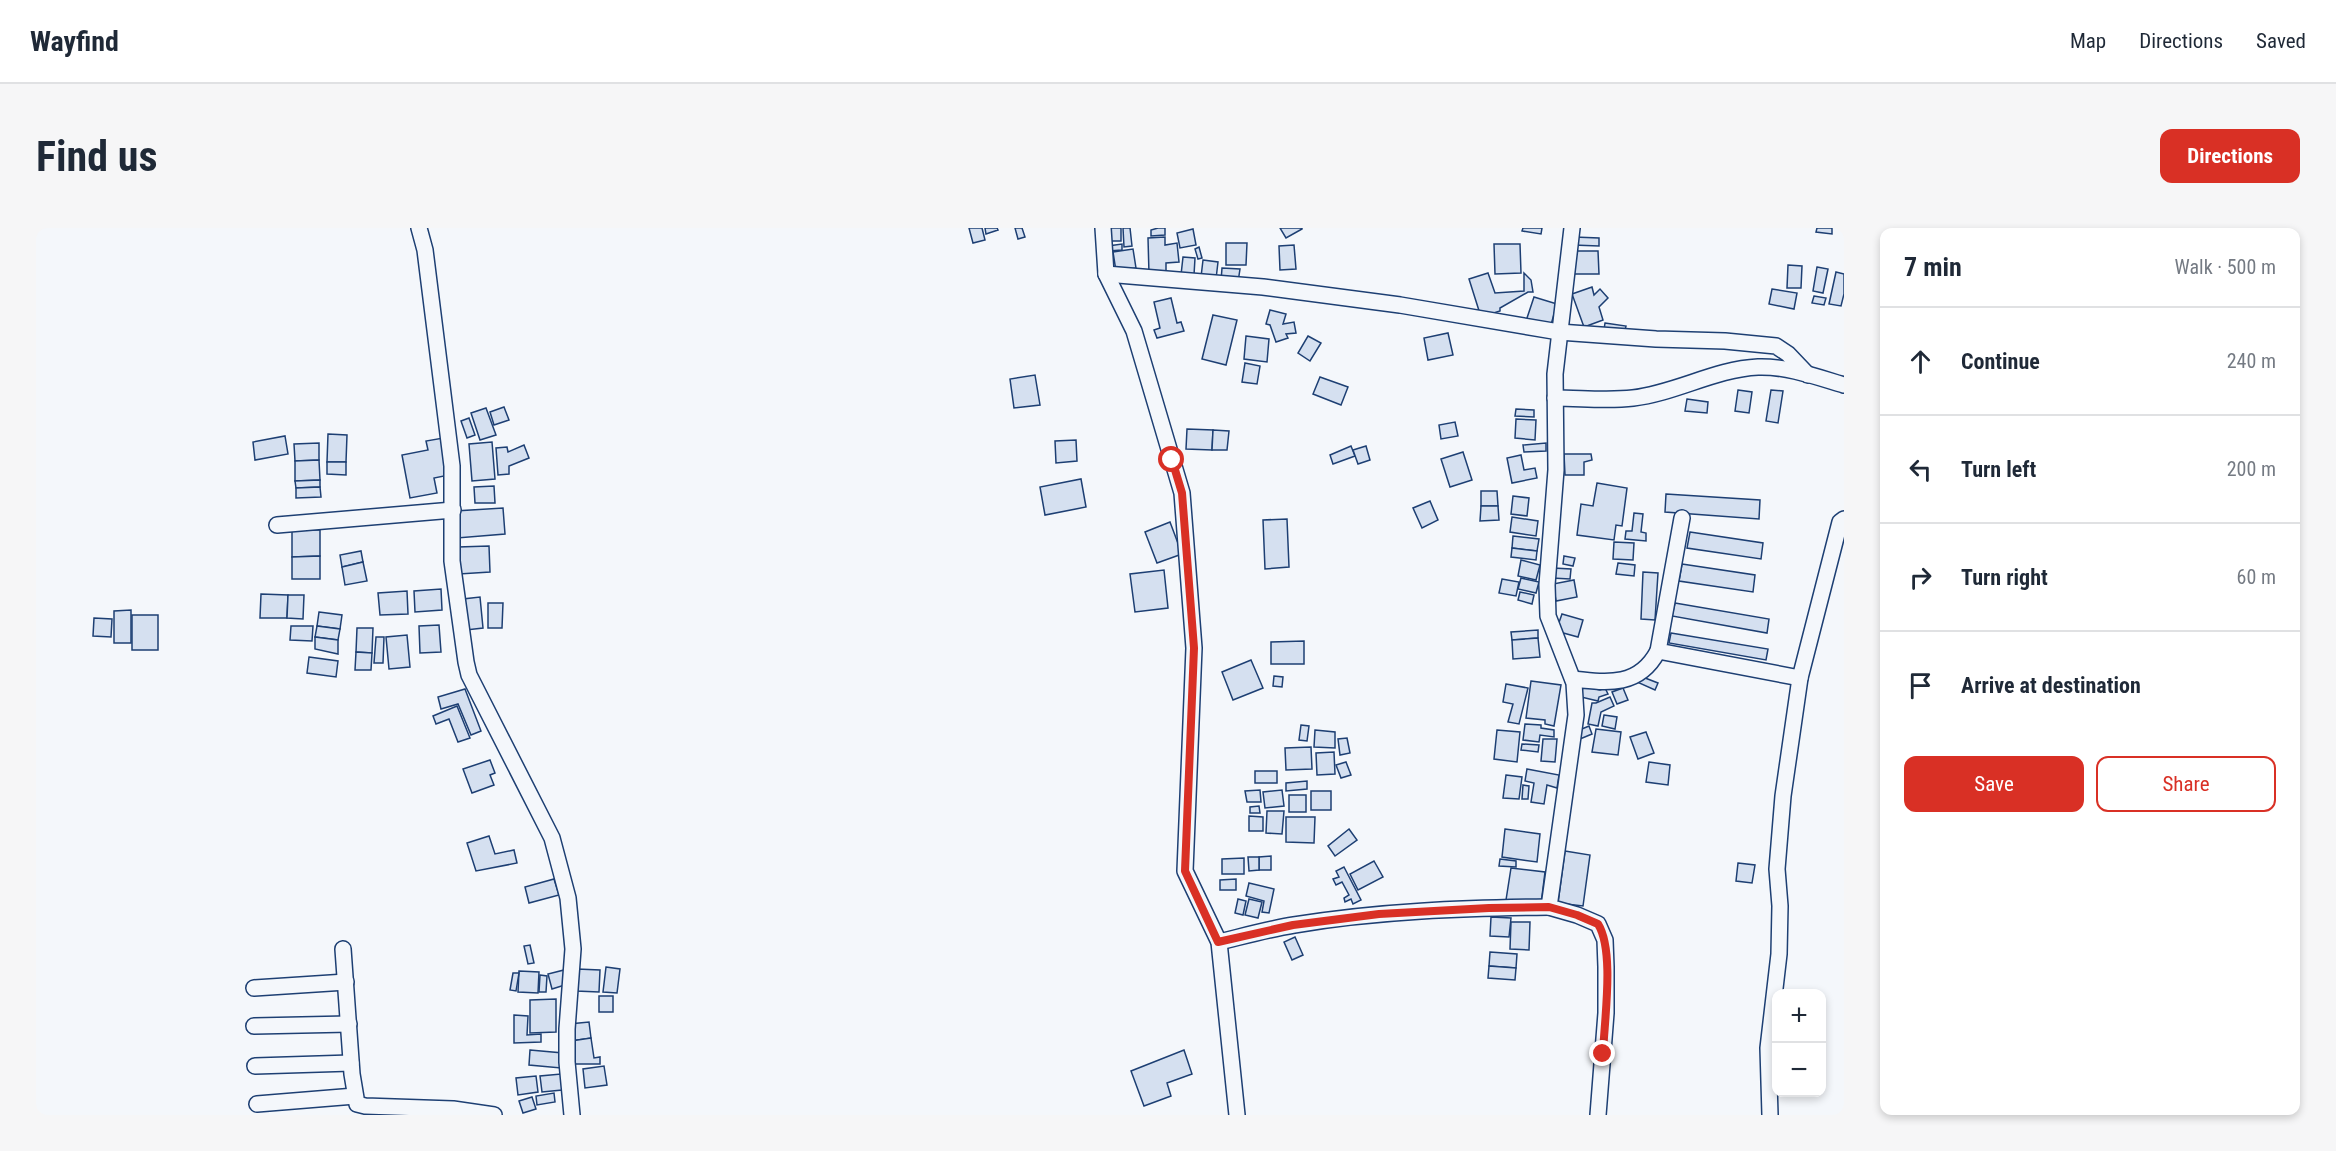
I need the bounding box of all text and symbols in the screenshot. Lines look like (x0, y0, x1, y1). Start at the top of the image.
text: Wayfind (30, 25, 119, 58)
text: Map (2070, 29, 2106, 53)
text: Directions (2139, 29, 2223, 53)
text: Saved (2256, 29, 2306, 53)
button: Directions (2160, 129, 2300, 183)
text: Find us (36, 132, 157, 181)
text: 7 min (1904, 252, 1962, 282)
text: Walk · 500 m (2175, 255, 2276, 279)
icon: ahead (1904, 345, 1937, 378)
text: Continue (1961, 349, 2040, 374)
text: 240 m (2227, 349, 2276, 373)
route start (1158, 446, 1184, 472)
icon: left (1904, 453, 1937, 486)
text: Turn left (1961, 457, 2036, 482)
text: 200 m (2227, 457, 2276, 481)
icon: right (1904, 561, 1937, 594)
text: Turn right (1961, 565, 2048, 590)
text: 60 m (2237, 565, 2276, 589)
icon: arrive (1904, 669, 1937, 702)
text: Arrive at destination (1961, 673, 2141, 698)
button: Save (1904, 756, 2084, 812)
button: Share (2096, 756, 2276, 812)
map controls (1772, 989, 1826, 1097)
button: + (1772, 989, 1826, 1043)
route end (1589, 1040, 1615, 1066)
button: − (1772, 1043, 1826, 1097)

